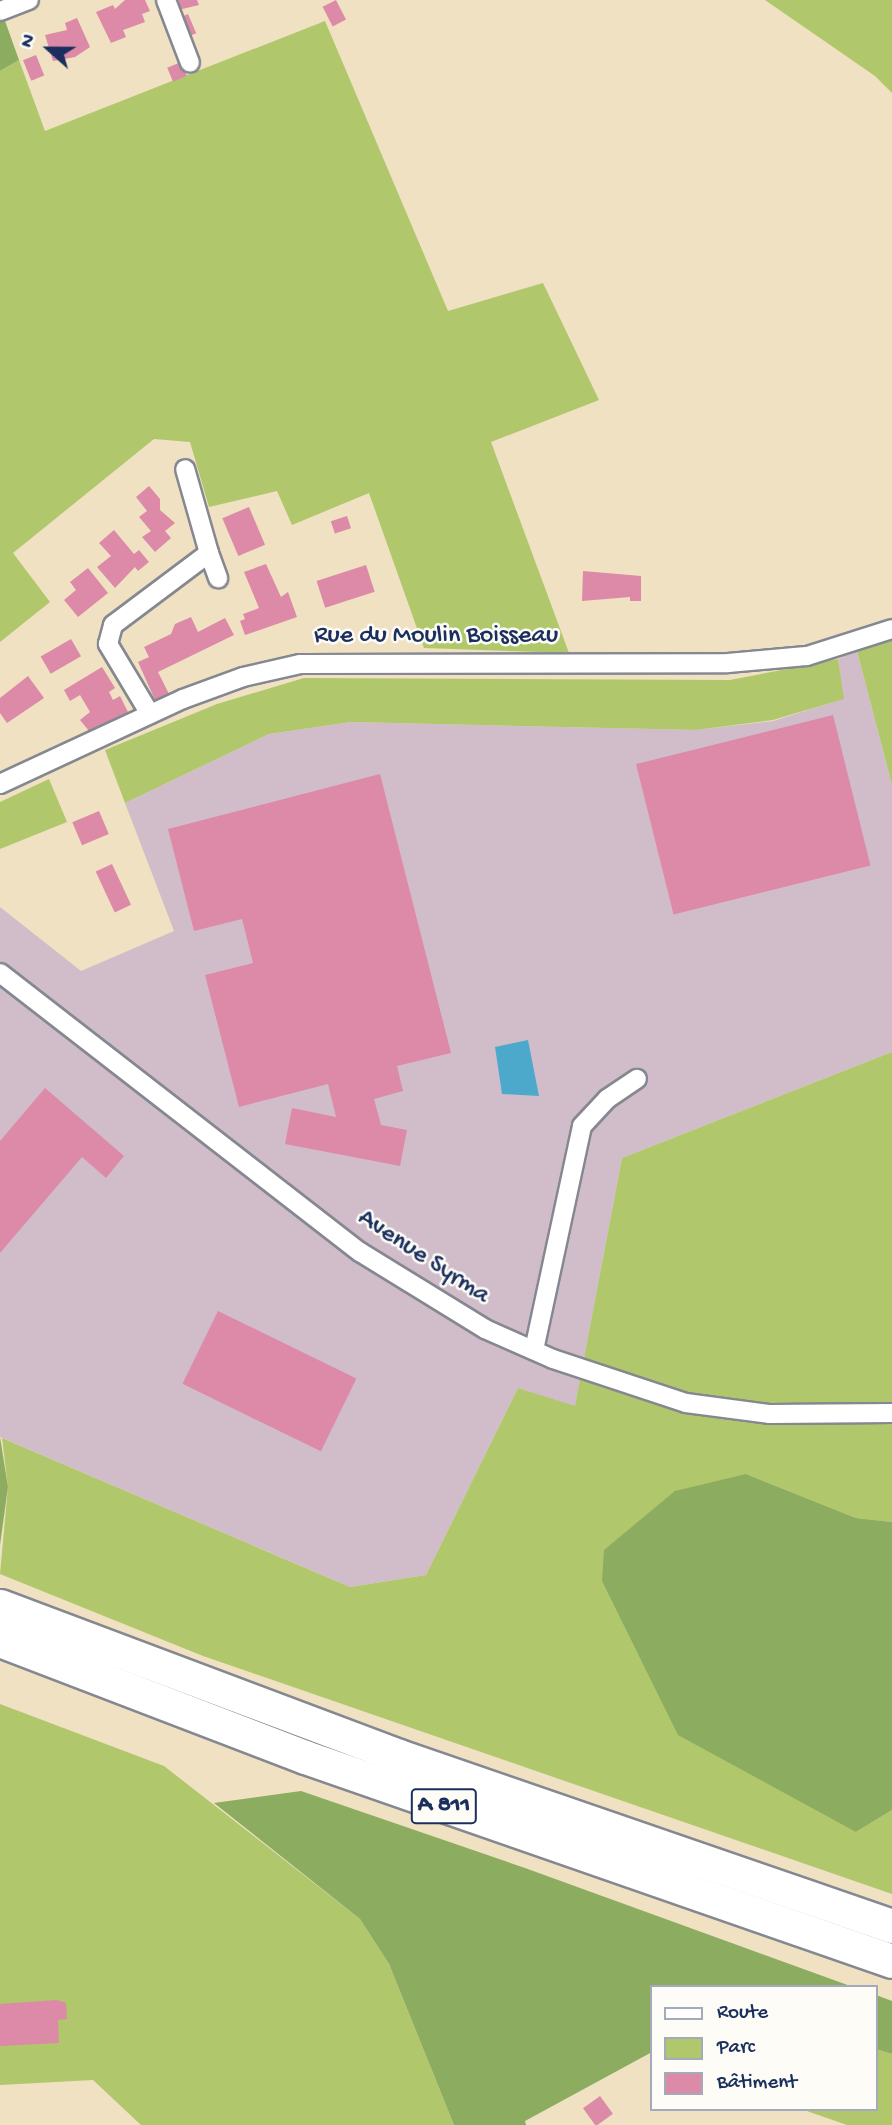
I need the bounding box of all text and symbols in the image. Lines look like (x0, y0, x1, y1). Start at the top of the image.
north arrow (14, 14, 84, 84)
text: N (16, 31, 42, 51)
street label: Rue du Moulin Boisseau (314, 621, 558, 653)
street label: Avenue Syrma (351, 1204, 495, 1312)
road number: A 811 (411, 1786, 477, 1826)
legend (650, 1985, 878, 2111)
text: Route (717, 2001, 768, 2026)
text: Parc (717, 2036, 755, 2061)
text: Bâtiment (717, 2071, 797, 2096)

